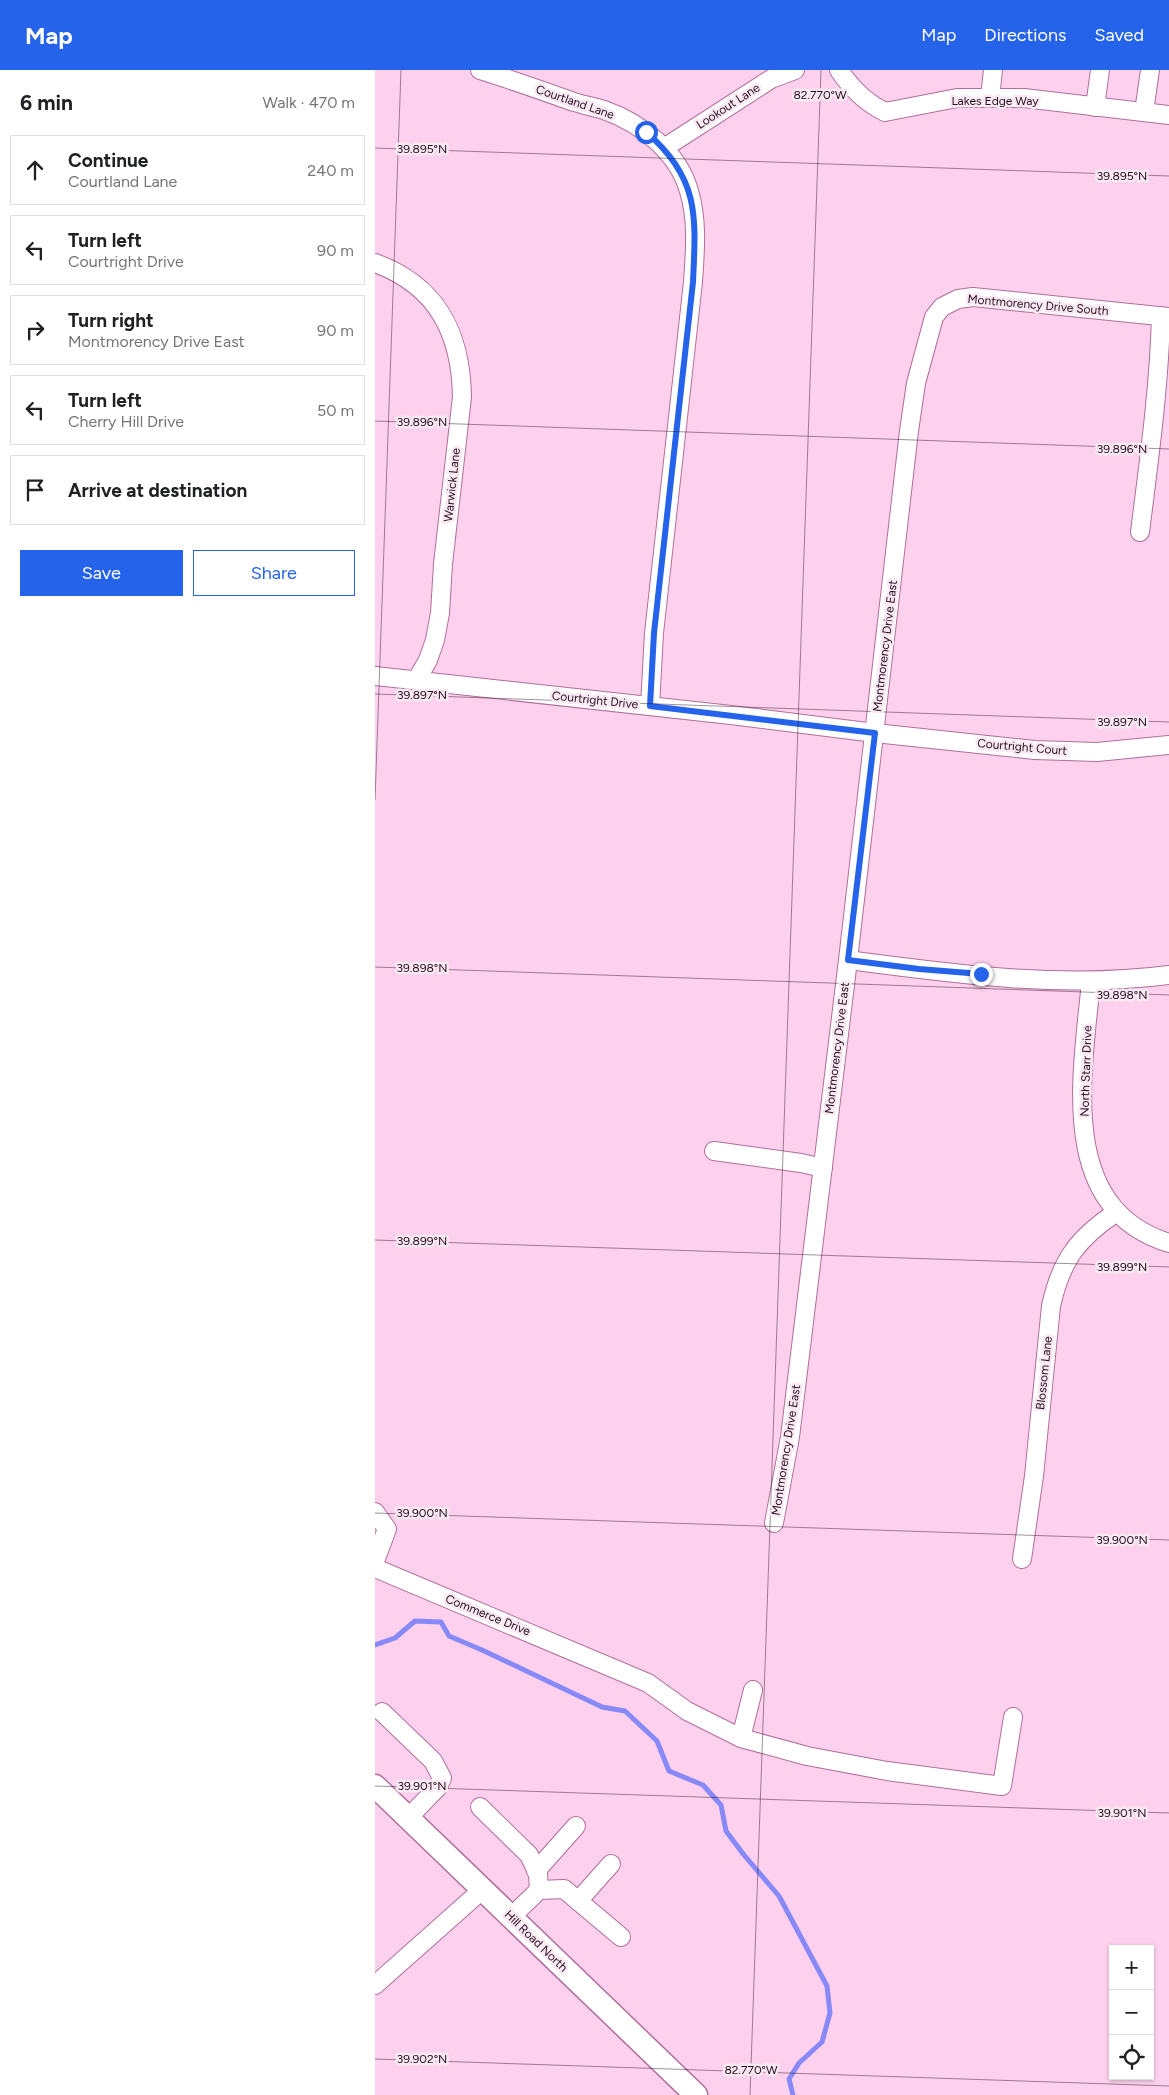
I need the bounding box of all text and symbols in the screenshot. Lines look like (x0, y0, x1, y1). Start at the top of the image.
text: Map (25, 21, 73, 50)
text: Map (921, 24, 956, 46)
text: Directions (984, 24, 1066, 46)
text: Saved (1094, 24, 1144, 46)
street label: Lookout Lane (694, 80, 763, 132)
street label: Courtland Lane (534, 82, 616, 122)
text: 82.770°W (793, 88, 847, 102)
text: 6 min (20, 90, 73, 115)
text: Walk · 470 m (263, 93, 355, 112)
street label: Lakes Edge Way (951, 94, 1039, 108)
route start (635, 121, 658, 144)
text: 39.895°N (397, 142, 447, 156)
text: Continue (68, 149, 148, 172)
icon: ahead (21, 156, 49, 184)
text: 240 m (307, 161, 354, 180)
text: 39.895°N (1097, 169, 1147, 183)
text: Courtland Lane (68, 172, 177, 191)
text: Turn left (68, 229, 142, 252)
icon: left (21, 236, 49, 264)
text: 90 m (317, 241, 354, 260)
text: Courtright Drive (68, 252, 184, 271)
street label: Montmorency Drive South (967, 292, 1109, 318)
text: Turn right (68, 309, 154, 332)
icon: right (21, 316, 49, 344)
text: 90 m (317, 321, 354, 340)
text: Montmorency Drive East (68, 332, 245, 351)
text: Turn left (68, 389, 142, 412)
icon: left (21, 396, 49, 424)
text: 50 m (317, 401, 354, 420)
text: Cherry Hill Drive (68, 412, 184, 431)
text: 39.896°N (397, 415, 447, 429)
text: 39.896°N (1097, 442, 1147, 456)
street label: Warwick Lane (441, 447, 463, 523)
icon: arrive (21, 476, 49, 504)
text: Arrive at destination (68, 479, 247, 502)
button: Save (20, 550, 183, 596)
button: Share (193, 550, 355, 596)
street label: Montmorency Drive East (870, 579, 900, 713)
text: 39.897°N (397, 688, 447, 702)
street label: Courtright Drive (551, 689, 639, 712)
text: 39.897°N (1097, 715, 1147, 729)
street label: Courtright Court (977, 736, 1068, 758)
text: 39.898°N (396, 961, 448, 975)
route end (970, 963, 993, 986)
street label: Montmorency Drive East (822, 981, 852, 1115)
text: 39.898°N (1096, 988, 1148, 1002)
street label: North Starr Drive (1077, 1025, 1095, 1117)
text: 39.899°N (397, 1234, 447, 1248)
text: 39.899°N (1097, 1260, 1147, 1274)
street label: Blossom Lane (1033, 1335, 1055, 1410)
street label: Montmorency Drive East (769, 1383, 803, 1517)
text: 39.900°N (396, 1506, 448, 1520)
text: 39.900°N (1096, 1533, 1148, 1547)
street label: Commerce Drive (443, 1592, 533, 1639)
text: 39.901°N (398, 1779, 446, 1793)
text: 39.901°N (1098, 1806, 1146, 1820)
street label: Hill Road North (502, 1907, 571, 1975)
map controls (1109, 1945, 1154, 2080)
button: + (1109, 1945, 1154, 1990)
button: − (1109, 1990, 1154, 2035)
button: locate (1109, 2035, 1154, 2080)
text: 39.902°N (397, 2052, 447, 2066)
text: 82.770°W (724, 2063, 778, 2077)

